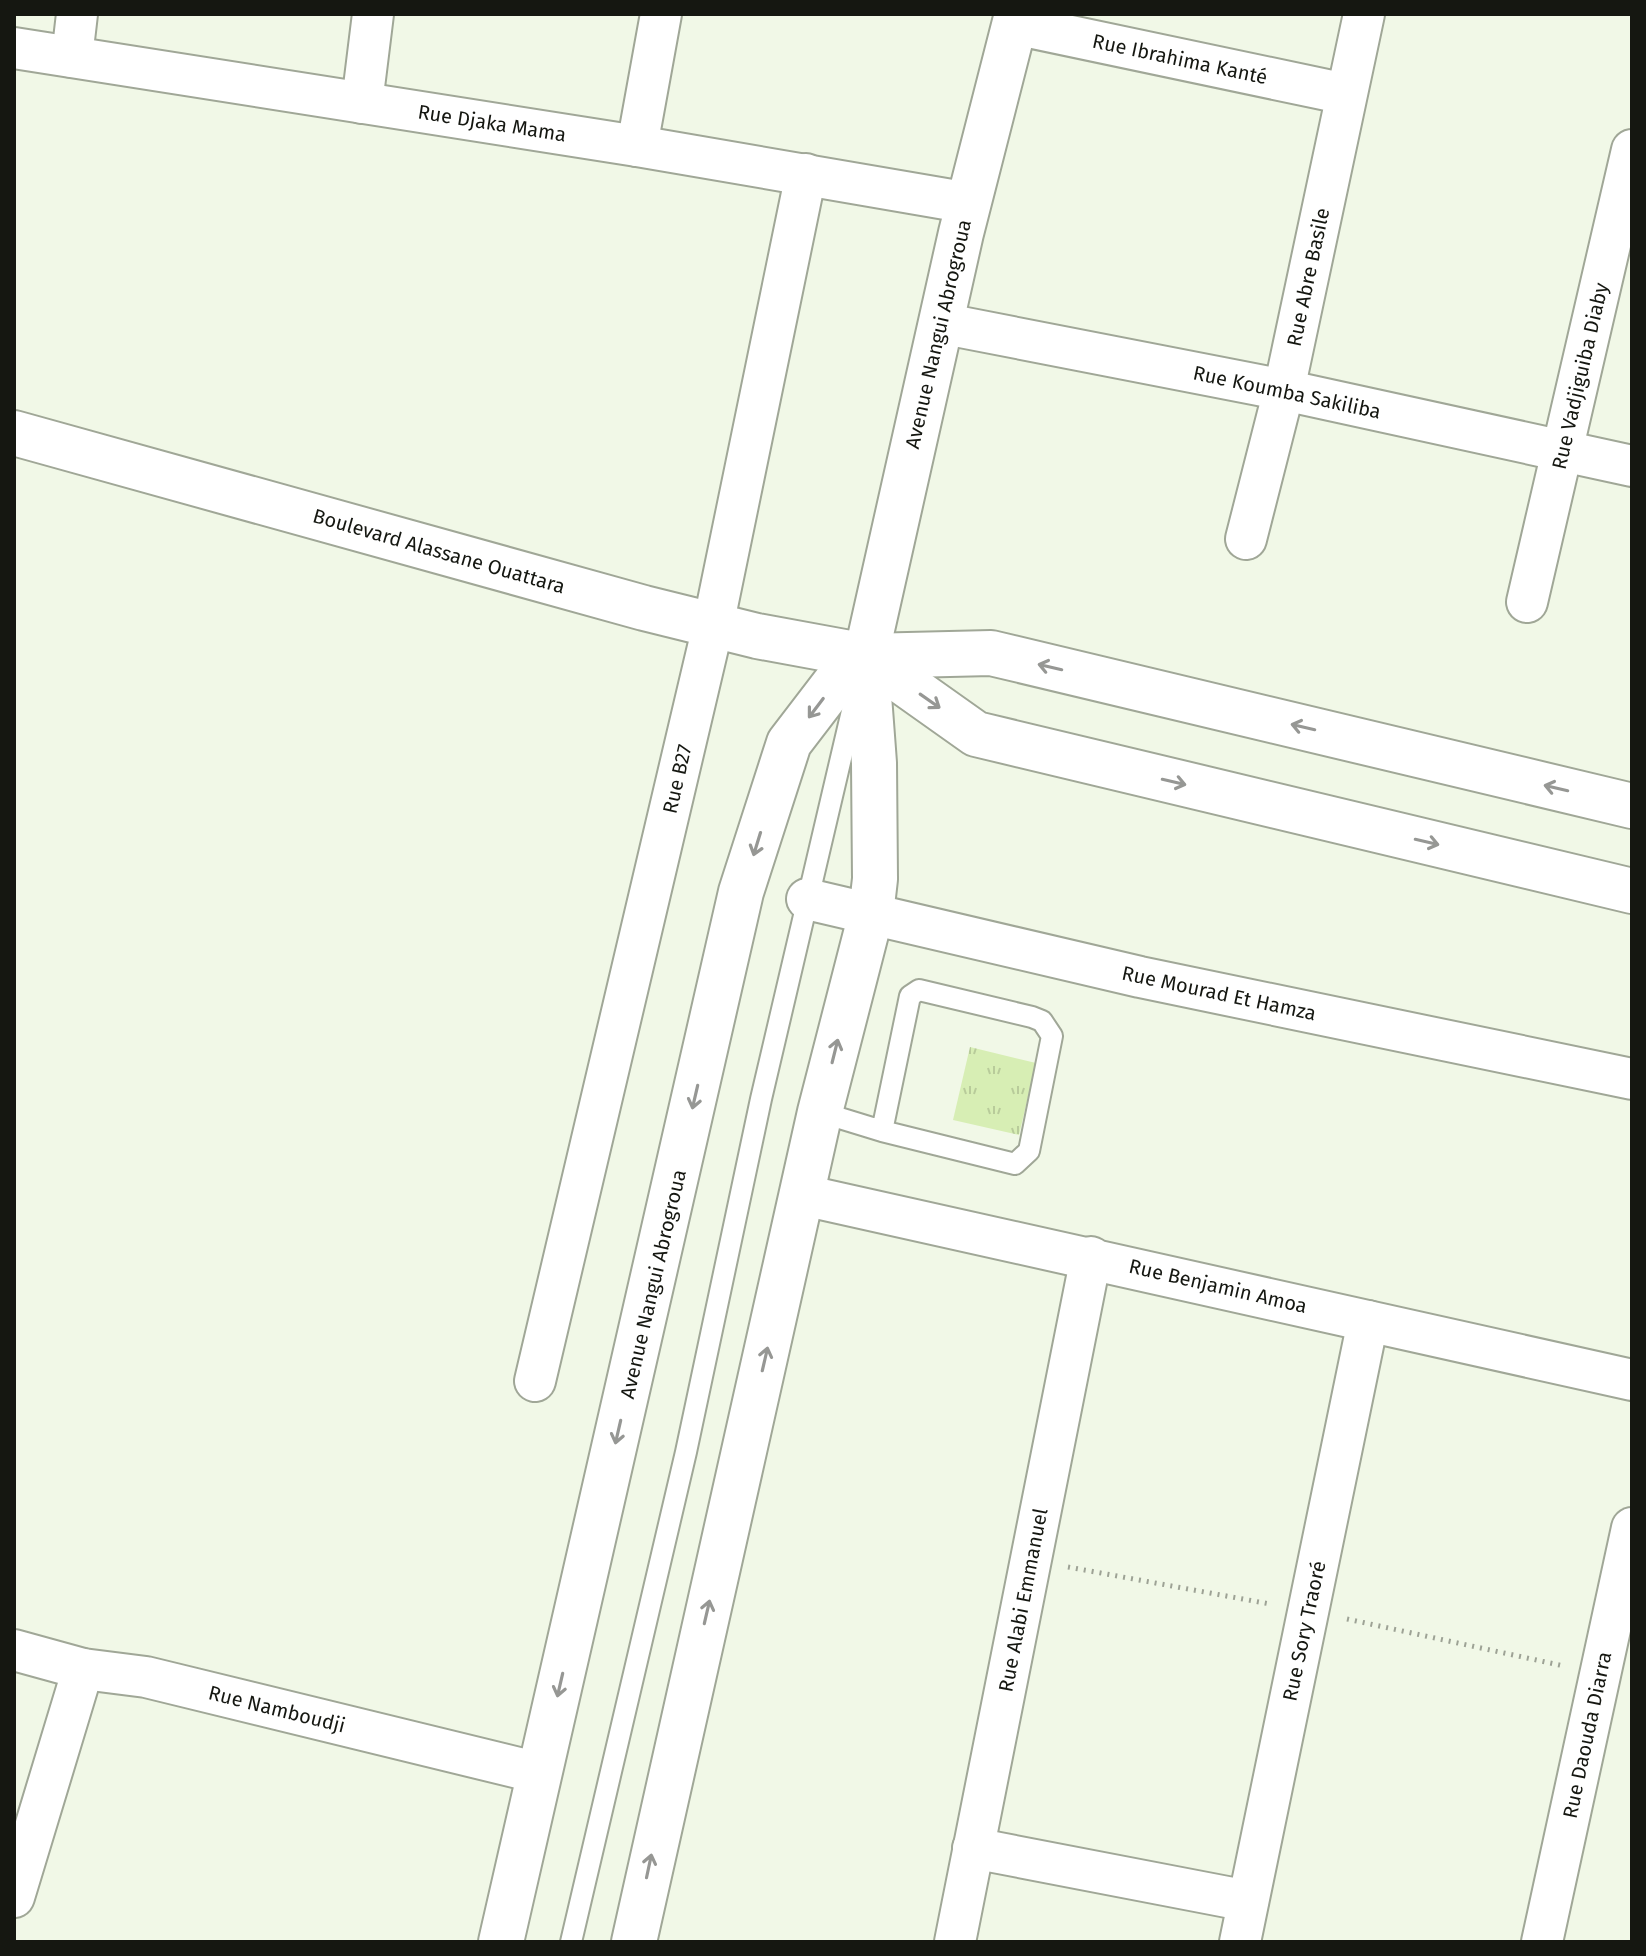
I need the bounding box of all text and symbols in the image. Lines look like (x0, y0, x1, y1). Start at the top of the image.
street label: Rue Ibrahima Kanté (1090, 29, 1270, 89)
street label: Rue Djaka Mama (416, 99, 568, 147)
street label: Rue Abre Basile (1282, 205, 1334, 349)
street label: Avenue Nangui Abrogroua (900, 217, 976, 451)
street label: Rue Vadjiguiba Diaby (1547, 280, 1613, 472)
street label: Rue Koumba Sakiliba (1191, 360, 1383, 424)
street label: Boulevard Alassane Ouattara (310, 503, 568, 599)
one-way arrow (1038, 659, 1064, 674)
one-way arrow (918, 693, 940, 710)
one-way arrow (807, 697, 824, 718)
one-way arrow (1291, 719, 1317, 734)
street label: Rue B27 (657, 742, 697, 816)
one-way arrow (1160, 775, 1186, 790)
one-way arrow (1544, 780, 1570, 795)
one-way arrow (749, 831, 764, 857)
one-way arrow (1413, 835, 1439, 850)
street label: Rue Mourad Et Hamza (1120, 961, 1318, 1025)
one-way arrow (829, 1038, 844, 1064)
one-way arrow (687, 1084, 702, 1109)
street label: Avenue Nangui Abrogroua (615, 1167, 691, 1401)
street label: Rue Benjamin Amoa (1127, 1254, 1309, 1318)
one-way arrow (759, 1346, 774, 1372)
one-way arrow (610, 1419, 625, 1445)
street label: Rue Alabi Emmanuel (993, 1506, 1053, 1694)
street label: Rue Sory Traoré (1277, 1559, 1331, 1703)
one-way arrow (700, 1600, 715, 1625)
street label: Rue Daouda Diarra (1558, 1649, 1616, 1821)
one-way arrow (551, 1672, 566, 1698)
street label: Rue Namboudji (206, 1680, 348, 1738)
one-way arrow (642, 1853, 657, 1879)

